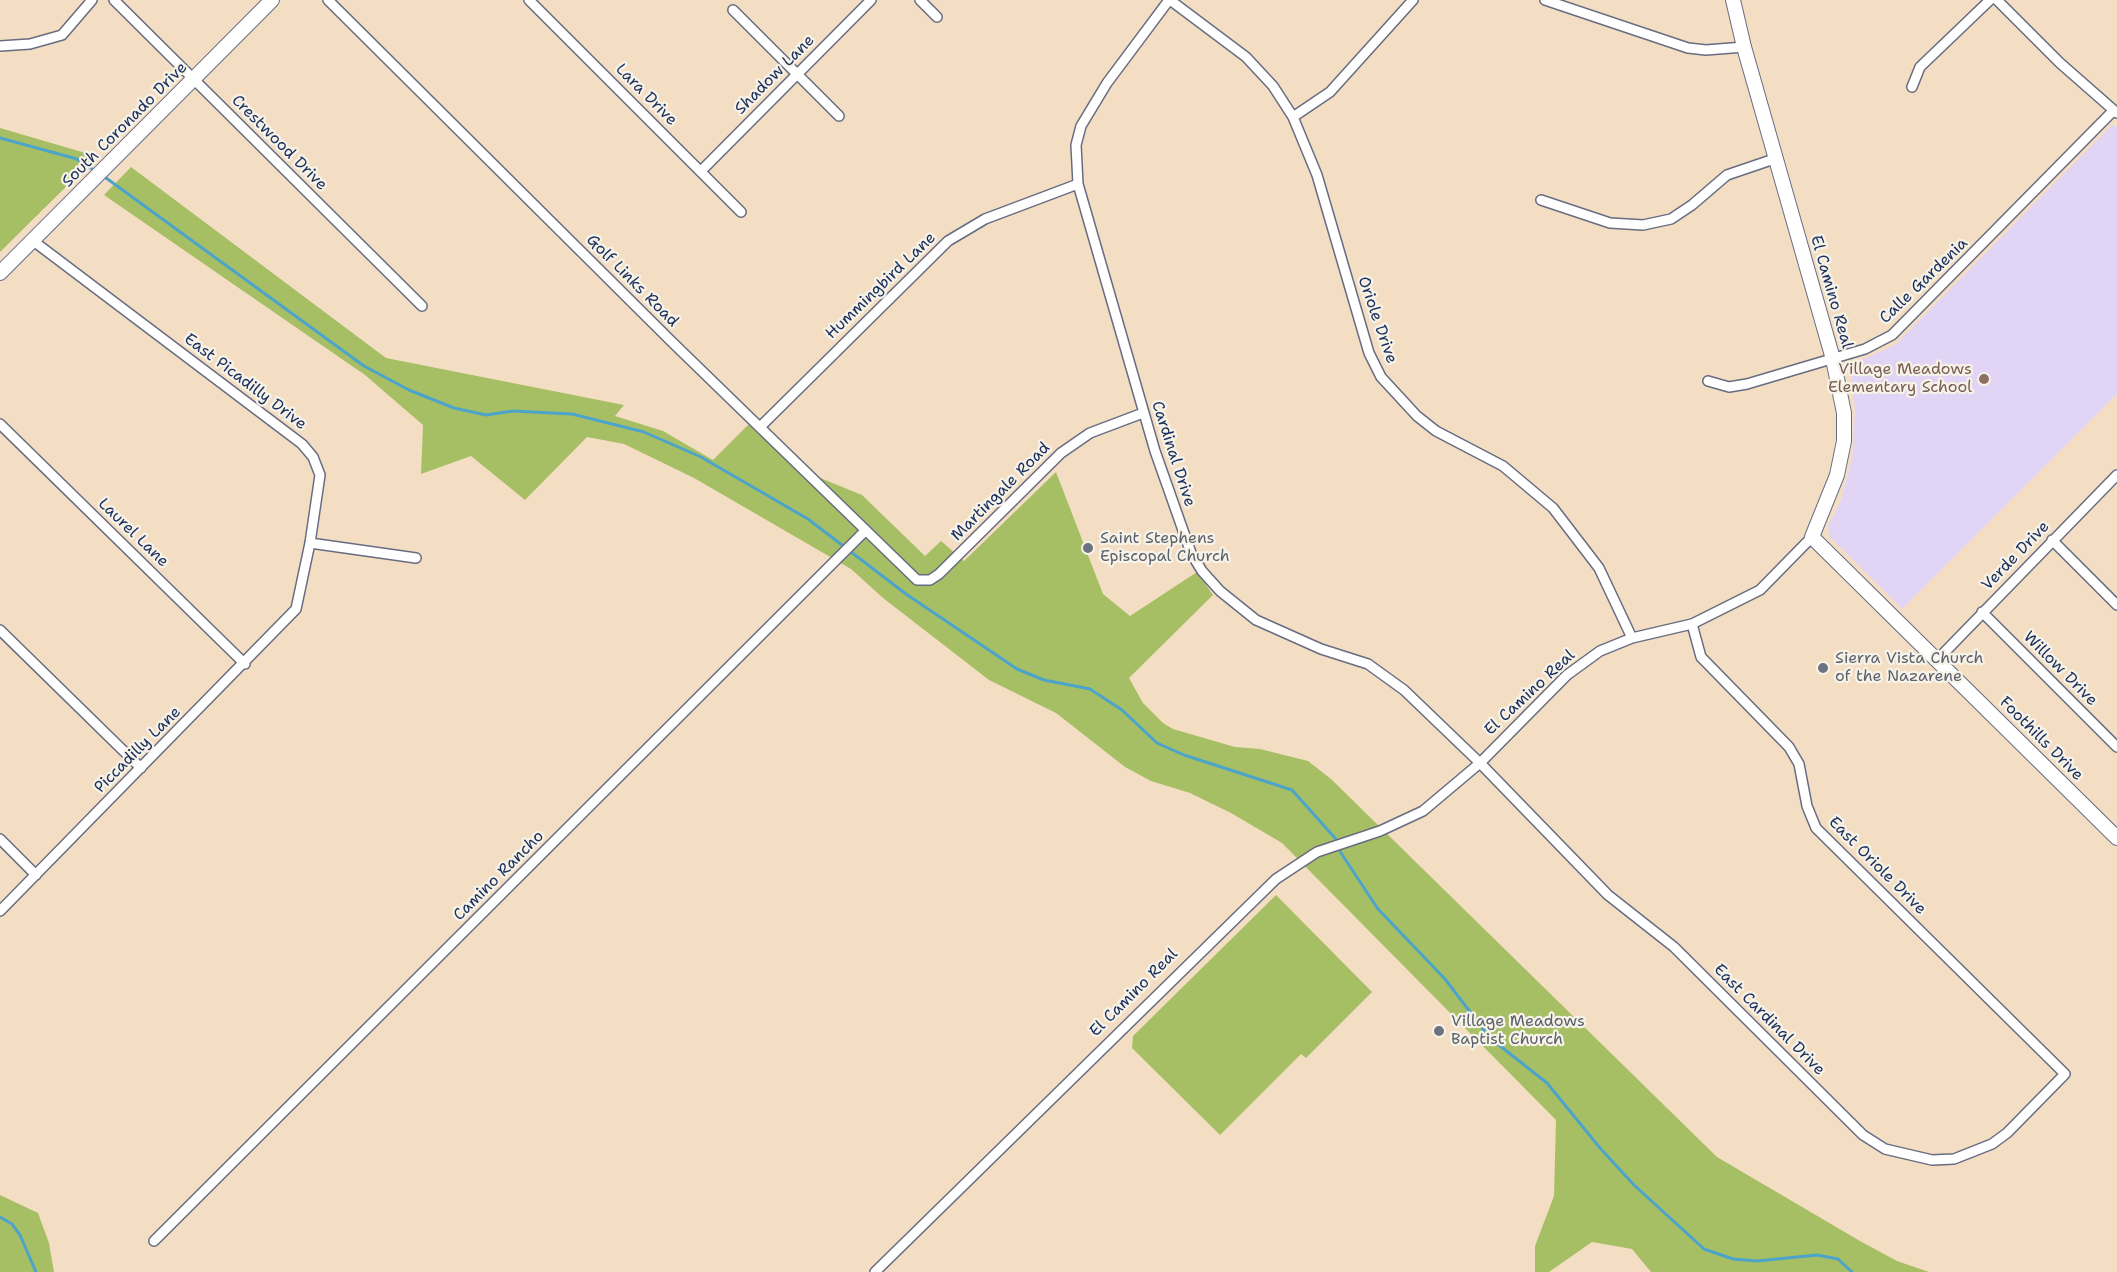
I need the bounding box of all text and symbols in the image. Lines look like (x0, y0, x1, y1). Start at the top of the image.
street label: Shadow Lane (731, 31, 819, 119)
street label: South Coronado Drive (58, 58, 192, 192)
street label: Lara Drive (611, 60, 681, 130)
street label: Crestwood Drive (227, 91, 331, 195)
street label: Hummingbird Lane (822, 229, 940, 343)
street label: Golf Links Road (582, 231, 682, 331)
street label: El Camino Real (1806, 233, 1856, 351)
street label: Calle Gardenia (1876, 234, 1972, 328)
street label: Oriole Drive (1353, 274, 1401, 366)
street label: East Picadilly Drive (180, 330, 310, 434)
place label: Village Meadows Elementary School (1828, 360, 1972, 398)
marker: Village Meadows Elementary School (1977, 372, 1991, 386)
street label: Cardinal Drive (1147, 399, 1199, 509)
street label: Martingale Road (948, 439, 1054, 545)
street label: Laurel Lane (94, 495, 172, 571)
street label: Verde Drive (1978, 517, 2054, 595)
place label: Saint Stephens Episcopal Church (1100, 529, 1230, 567)
marker: Saint Stephens Episcopal Church (1081, 541, 1095, 555)
street label: Willow Drive (2019, 628, 2101, 710)
street label: El Camino Real (1481, 646, 1579, 740)
place label: Sierra Vista Church of the Nazarene (1835, 649, 1983, 687)
marker: Sierra Vista Church of the Nazarene (1816, 661, 1830, 675)
street label: Foothills Drive (1995, 693, 2087, 785)
street label: Piccadilly Lane (91, 703, 185, 797)
street label: East Oriole Drive (1824, 813, 1930, 919)
street label: Camino Rancho (450, 827, 548, 925)
street label: El Camino Real (1086, 945, 1182, 1041)
street label: East Cardinal Drive (1709, 960, 1829, 1080)
place label: Village Meadows Baptist Church (1451, 1012, 1585, 1050)
marker: Village Meadows Baptist Church (1432, 1024, 1446, 1038)

